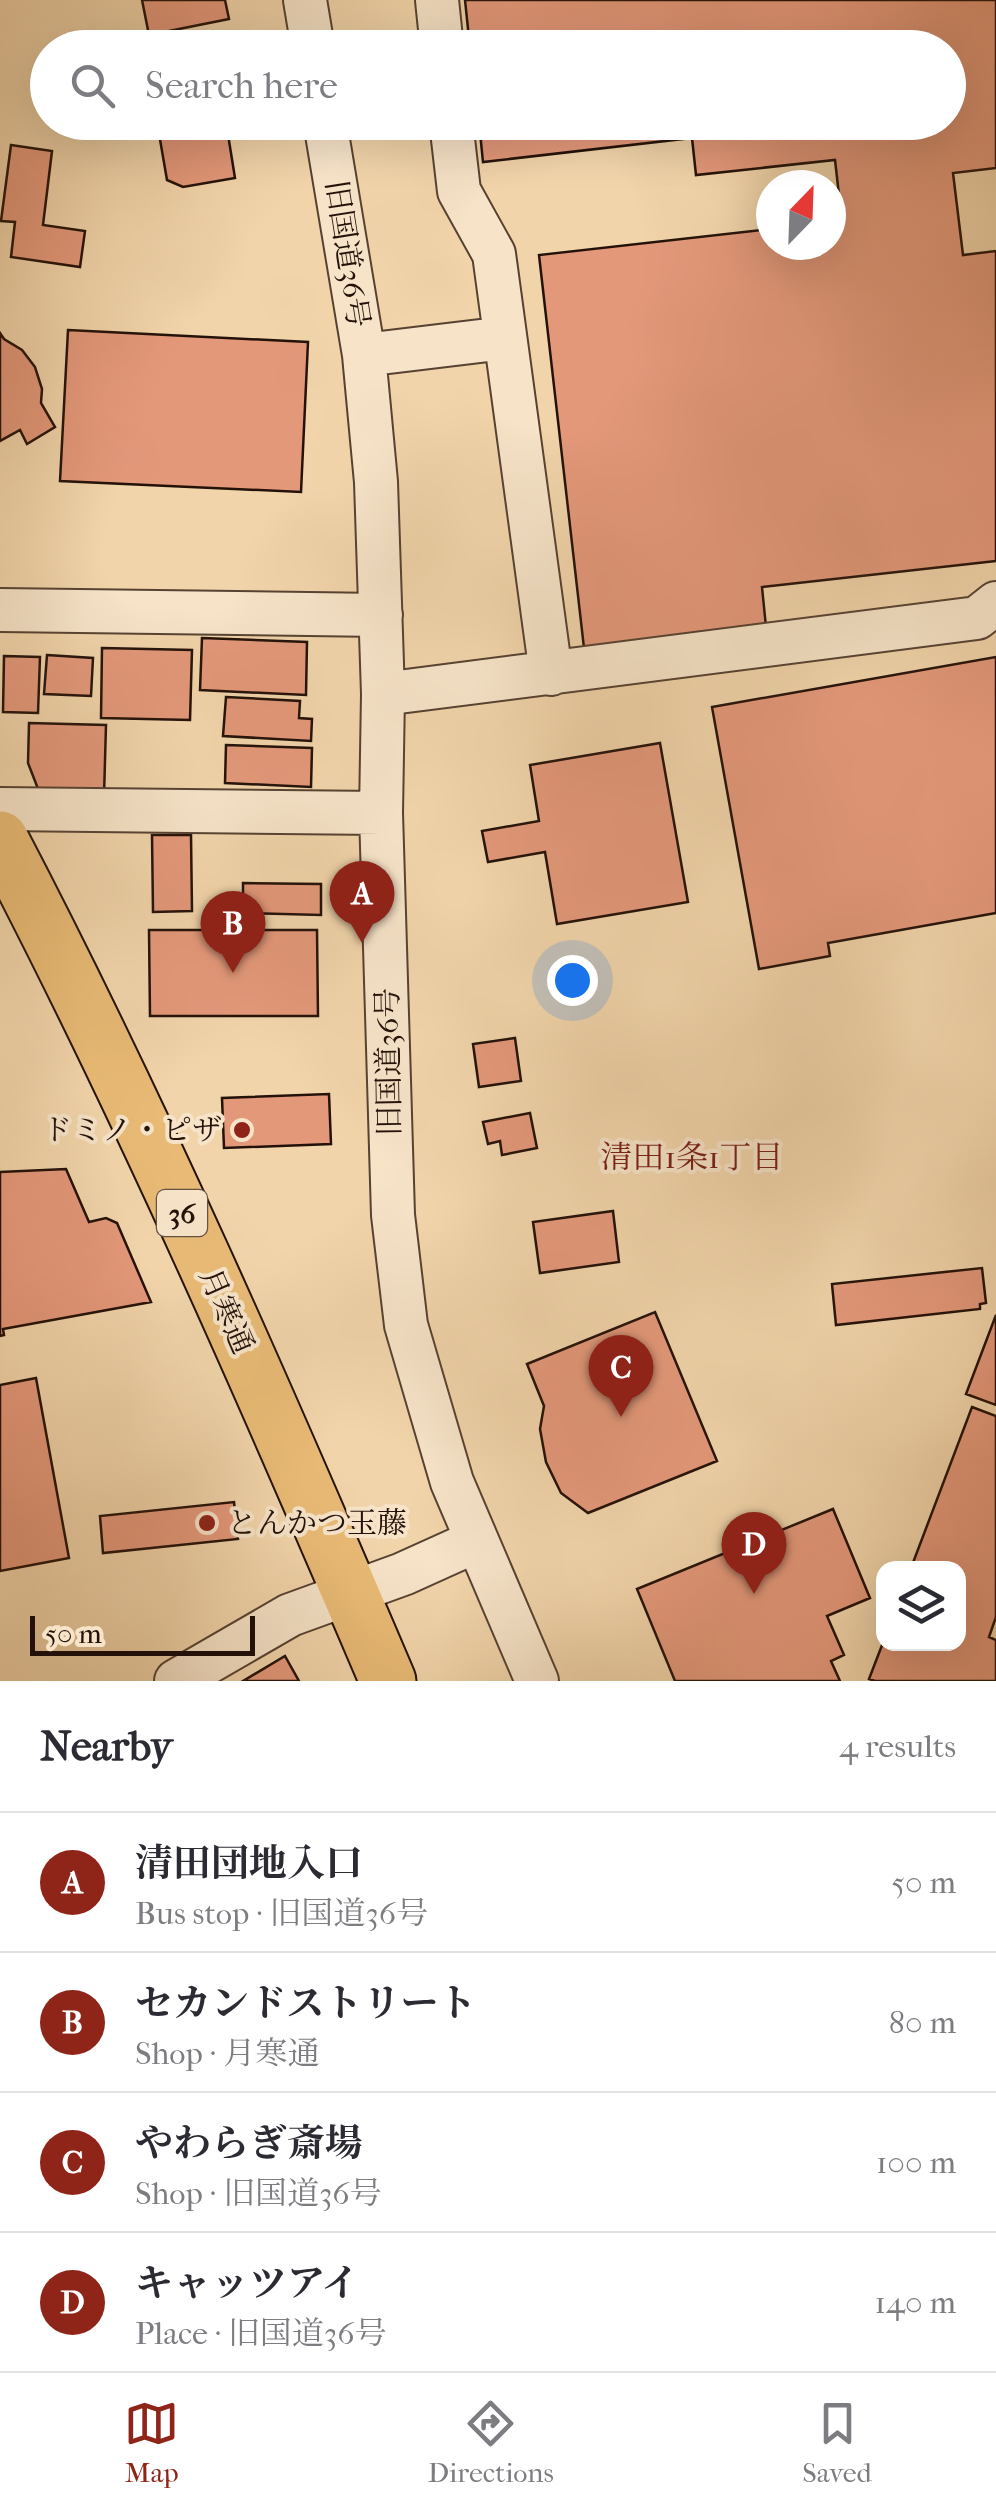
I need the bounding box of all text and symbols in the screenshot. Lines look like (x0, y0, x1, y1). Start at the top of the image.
search box (30, 30, 966, 140)
icon: search (65, 58, 120, 113)
text: Search here (145, 63, 338, 108)
north arrow (756, 170, 846, 260)
street label: 旧国道36号 (318, 178, 376, 330)
pin: A (330, 860, 394, 943)
pin: B (200, 890, 266, 973)
your location (547, 955, 598, 1006)
street label: 旧国道36号 (370, 987, 408, 1137)
place label: ドミノ・ピザ (42, 1113, 222, 1148)
marker: ドミノ・ピザ (231, 1119, 253, 1141)
district label: 清田1条1丁目 (601, 1139, 783, 1176)
road number: 36 (157, 1190, 207, 1236)
street label: 月寒通 (192, 1263, 260, 1359)
pin: C (588, 1334, 654, 1417)
place label: とんかつ玉藤 (227, 1506, 407, 1541)
marker: とんかつ玉藤 (196, 1512, 218, 1534)
pin: D (722, 1512, 786, 1594)
map controls (876, 1561, 966, 1651)
button: layers (876, 1561, 966, 1651)
scale bar (30, 1611, 255, 1656)
text: 50 m (45, 1617, 102, 1650)
text: Nearby (40, 1722, 172, 1771)
text: 4 results (839, 1728, 956, 1765)
text: 清田団地入口 (135, 1841, 363, 1886)
text: A (62, 1864, 83, 1901)
text: 50 m (891, 1864, 956, 1901)
text: Bus stop · 旧国道36号 (135, 1895, 428, 1932)
text: セカンドストリート (135, 1981, 477, 2026)
text: B (62, 2004, 83, 2041)
text: 80 m (889, 2004, 956, 2041)
text: Shop · 月寒通 (135, 2035, 319, 2072)
text: やわらぎ斎場 (135, 2121, 363, 2166)
text: C (62, 2144, 83, 2181)
text: 100 m (876, 2144, 956, 2181)
text: Shop · 旧国道36号 (135, 2175, 382, 2212)
text: キャッツアイ (135, 2261, 360, 2306)
text: D (60, 2284, 85, 2321)
text: 140 m (875, 2284, 956, 2321)
text: Place · 旧国道36号 (135, 2315, 387, 2352)
tab: Map (124, 2396, 179, 2489)
tab: Directions (428, 2396, 554, 2489)
tab: Saved (802, 2396, 872, 2489)

